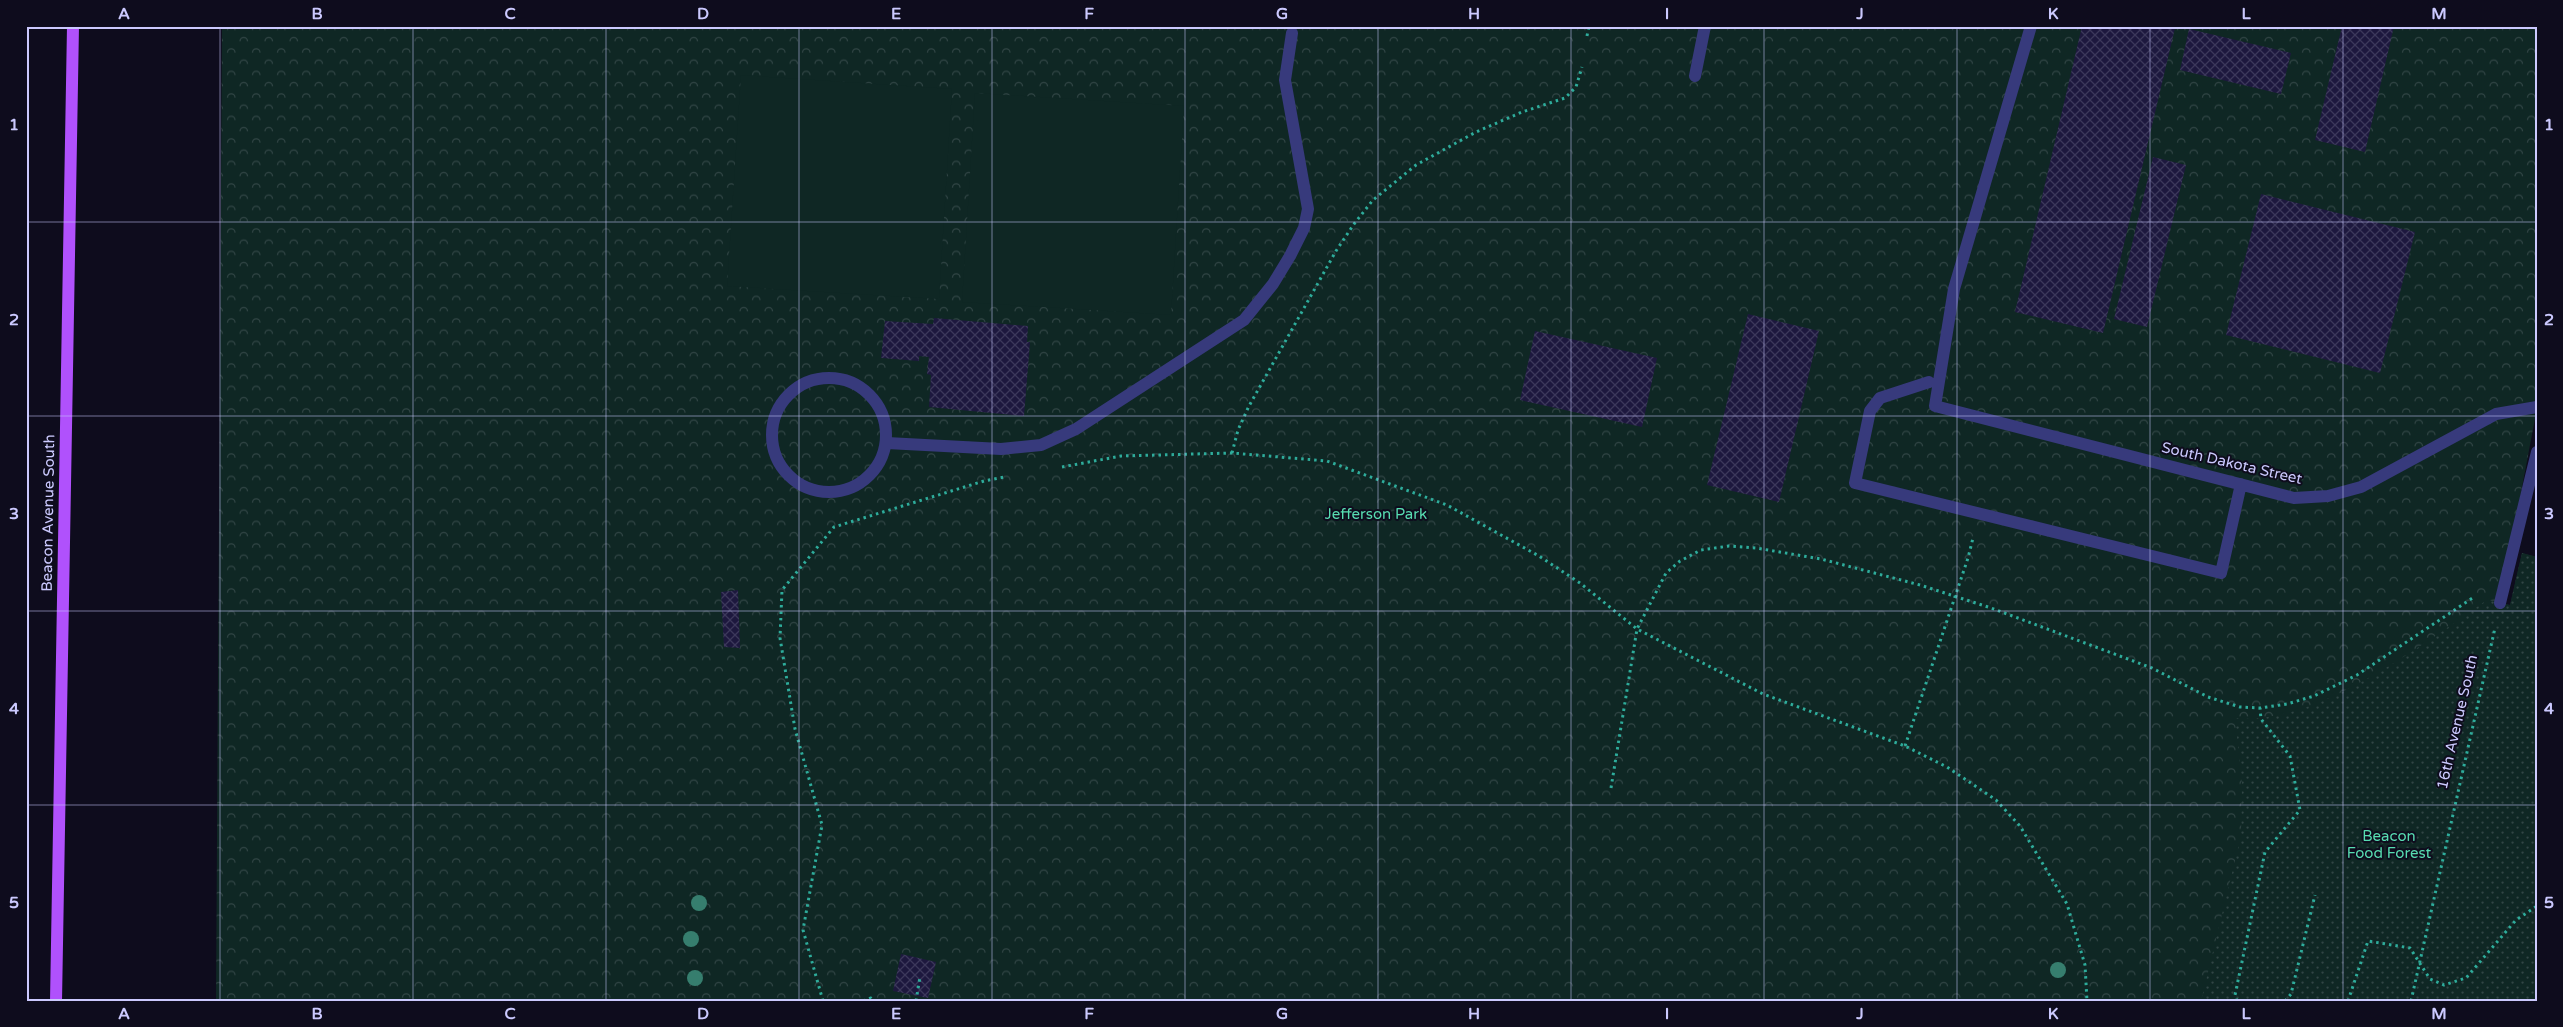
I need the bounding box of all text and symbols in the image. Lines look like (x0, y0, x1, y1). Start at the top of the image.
text: A (118, 4, 130, 24)
text: B (311, 4, 323, 24)
text: C (504, 4, 516, 24)
text: D (697, 4, 709, 24)
text: E (891, 4, 901, 24)
text: F (1084, 4, 1094, 24)
text: G (1276, 4, 1288, 24)
text: H (1468, 4, 1480, 24)
text: I (1665, 4, 1669, 24)
text: J (1855, 4, 1864, 24)
text: K (2048, 4, 2059, 24)
text: L (2241, 4, 2251, 24)
text: M (2431, 4, 2447, 24)
text: 1 (9, 115, 19, 135)
text: 1 (2544, 115, 2554, 135)
text: 2 (9, 310, 19, 330)
text: 2 (2544, 310, 2554, 330)
street label: Beacon Avenue South (38, 434, 58, 592)
street label: South Dakota Street (2160, 438, 2304, 488)
text: 3 (9, 504, 19, 524)
text: 3 (2544, 504, 2554, 524)
park label: Jefferson Park (1325, 505, 1427, 523)
street label: 16th Avenue South (2433, 653, 2481, 791)
text: 4 (9, 699, 19, 719)
text: 4 (2544, 699, 2554, 719)
park label: Beacon Food Forest (2347, 827, 2432, 862)
text: 5 (9, 893, 19, 913)
text: 5 (2544, 893, 2554, 913)
text: A (118, 1004, 130, 1024)
text: B (311, 1004, 323, 1024)
text: C (504, 1004, 516, 1024)
text: D (697, 1004, 709, 1024)
text: E (891, 1004, 901, 1024)
text: F (1084, 1004, 1094, 1024)
text: G (1276, 1004, 1288, 1024)
text: H (1468, 1004, 1480, 1024)
text: I (1665, 1004, 1669, 1024)
text: J (1855, 1004, 1864, 1024)
text: K (2048, 1004, 2059, 1024)
text: L (2241, 1004, 2251, 1024)
text: M (2431, 1004, 2447, 1024)

